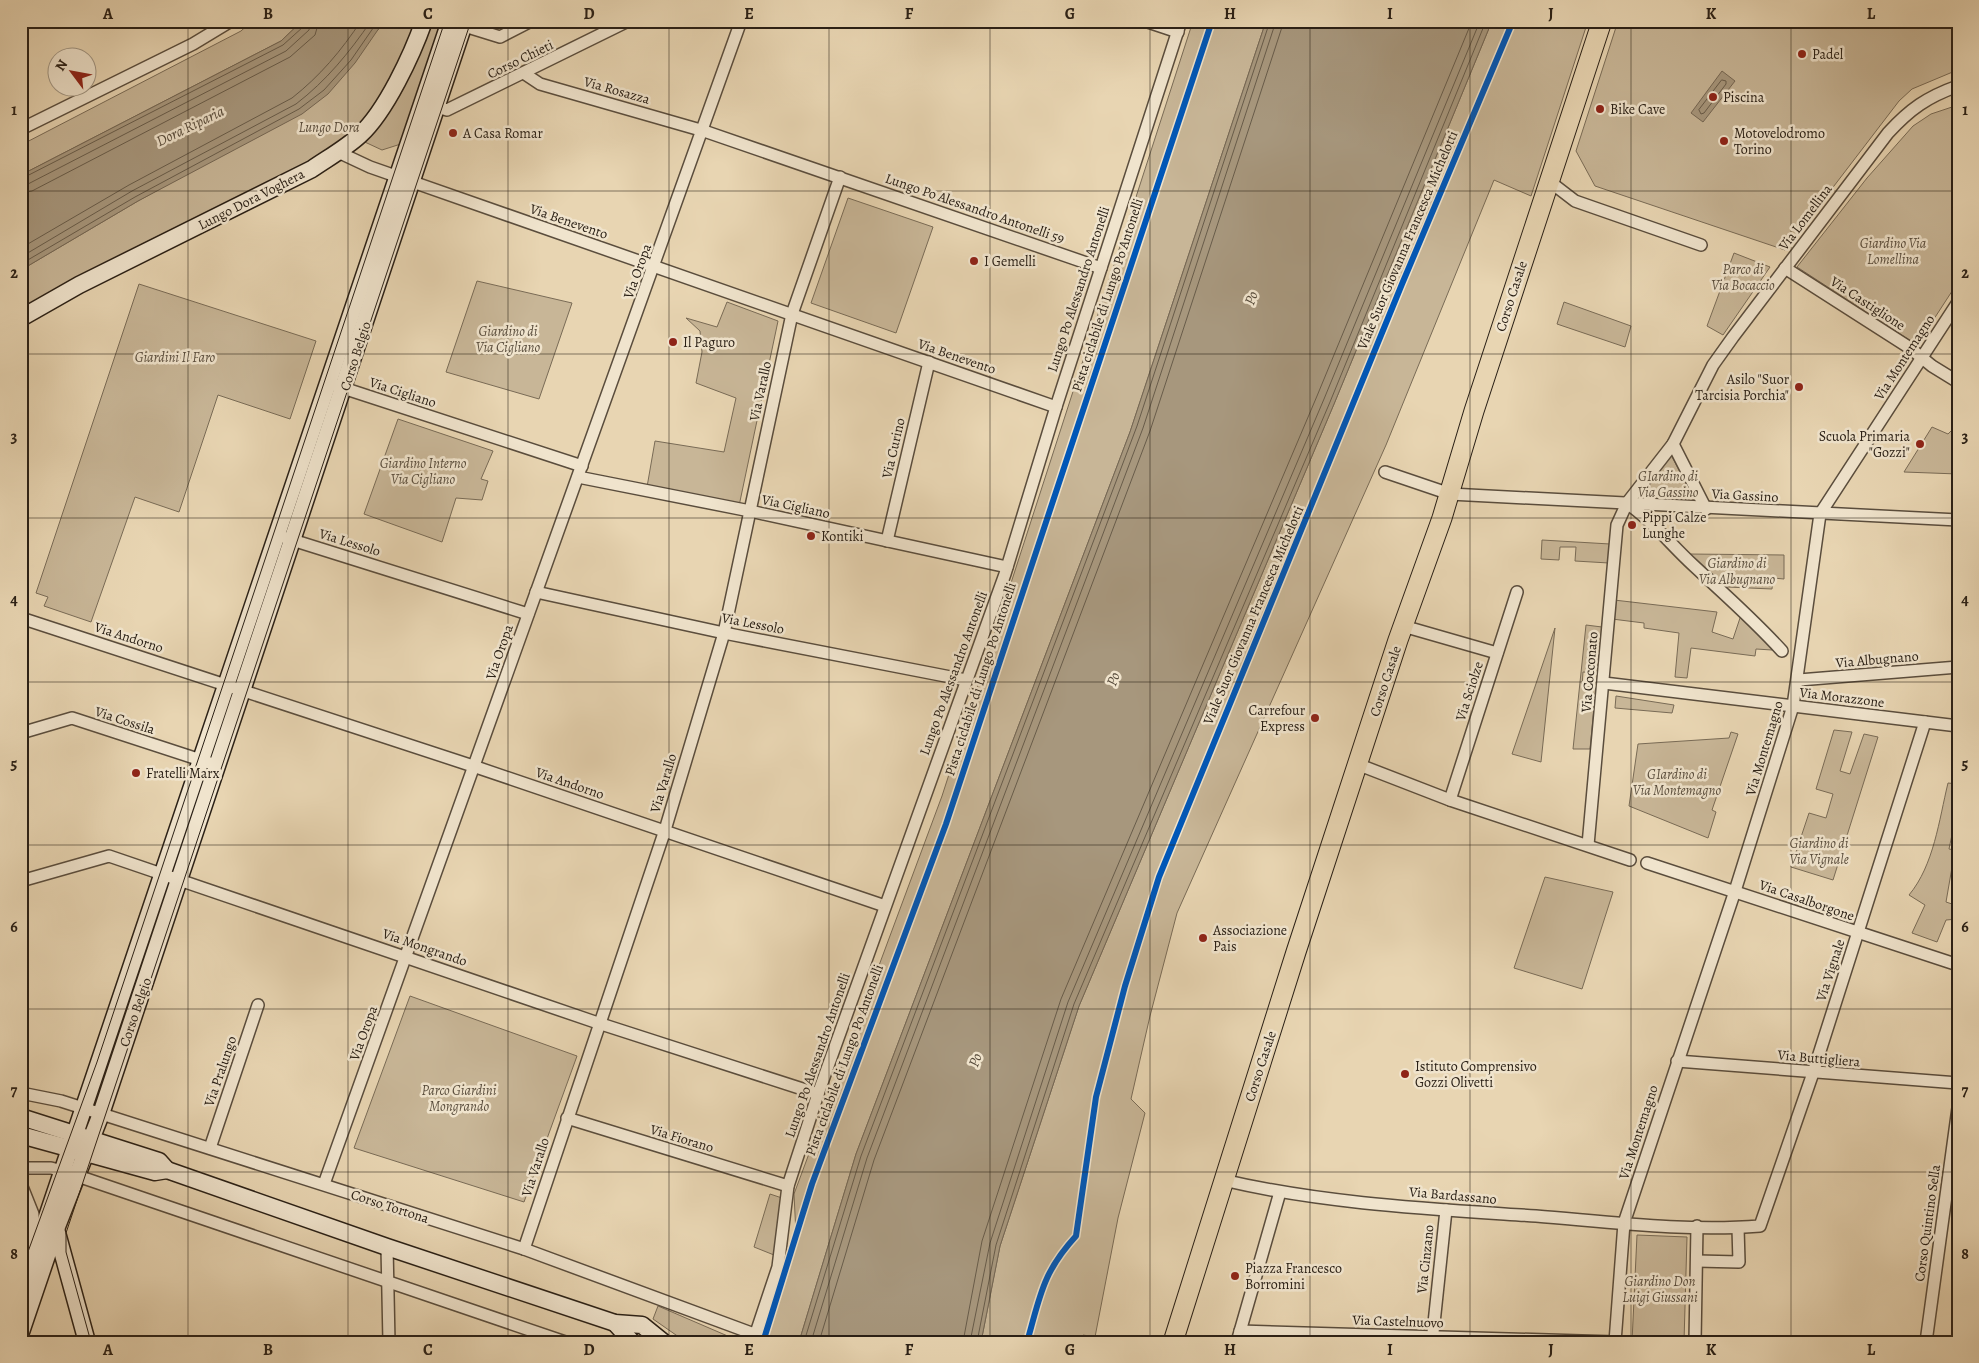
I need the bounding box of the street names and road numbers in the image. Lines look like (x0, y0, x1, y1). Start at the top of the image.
street label: Corso Chieti (484, 35, 556, 84)
street label: Via Rosazza (581, 72, 653, 109)
street label: Viale Suor Giovanna Francesca Michelotti (1352, 128, 1462, 353)
street label: Lungo Dora Voghera (195, 164, 308, 235)
street label: Lungo Po Alessandro Antonelli 59 (883, 169, 1067, 248)
street label: Via Lomellina (1774, 180, 1837, 255)
street label: Pista ciclabile di Lungo Po Antonelli (1067, 196, 1148, 394)
street label: Via Benevento (526, 199, 610, 244)
street label: Lungo Po Alessandro Antonelli (1043, 204, 1114, 375)
street label: Via Oropa (618, 241, 656, 302)
street label: Corso Casale (1491, 258, 1532, 334)
street label: Via Castiglione (1826, 271, 1909, 335)
street label: Via Montemagno (1869, 311, 1939, 404)
street label: Corso Belgio (335, 319, 376, 393)
street label: Via Benevento (914, 334, 998, 379)
street label: Via Varallo (745, 359, 776, 424)
street label: Via Cigliano (366, 372, 439, 412)
street label: Via Curino (877, 416, 910, 481)
street label: Via Gassino (1710, 484, 1779, 507)
street label: Via Cigliano (759, 490, 832, 523)
street label: Viale Suor Giovanna Francesca Michelotti (1198, 503, 1308, 728)
street label: Via Lessolo (316, 524, 383, 561)
street label: Pista ciclabile di Lungo Po Antonelli (940, 580, 1021, 778)
street label: Lungo Po Alessandro Antonelli (915, 588, 992, 758)
street label: Via Lessolo (719, 608, 786, 639)
street label: Via Andorno (91, 617, 166, 658)
street label: Via Oropa (481, 622, 518, 683)
street label: Via Cocconato (1576, 631, 1602, 714)
street label: Corso Casale (1365, 643, 1406, 719)
street label: Via Albugnano (1834, 646, 1919, 673)
street label: Via Sciolze (1451, 659, 1488, 724)
street label: Via Morazzone (1797, 683, 1885, 712)
street label: Via Montemagno (1741, 698, 1788, 799)
street label: Via Cossila (92, 702, 158, 739)
street label: Via Varallo (645, 751, 681, 816)
street label: Via Andorno (532, 763, 607, 804)
street label: Via Casalborgone (1756, 875, 1857, 926)
street label: Via Mongrando (379, 924, 470, 971)
street label: Via Vignale (1811, 937, 1849, 1005)
street label: Pista ciclabile di Lungo Po Antonelli (801, 962, 888, 1159)
street label: Lungo Po Alessandro Antonelli (780, 970, 855, 1140)
street label: Corso Belgio (115, 975, 156, 1049)
street label: Via Oropa (344, 1003, 382, 1064)
street label: Corso Casale (1240, 1028, 1281, 1104)
street label: Via Pralungo (199, 1033, 241, 1110)
street label: Via Buttigliera (1776, 1045, 1861, 1072)
street label: Via Montemagno (1614, 1083, 1663, 1183)
street label: Via Fiorano (647, 1120, 716, 1157)
street label: Via Varallo (517, 1135, 554, 1200)
street label: Corso Quintino Sella (1910, 1163, 1945, 1283)
street label: Via Bardassano (1407, 1182, 1498, 1209)
street label: Corso Tortona (348, 1185, 432, 1228)
street label: Via Cinzano (1412, 1224, 1439, 1295)
street label: Via Castelnuovo (1351, 1310, 1444, 1333)

